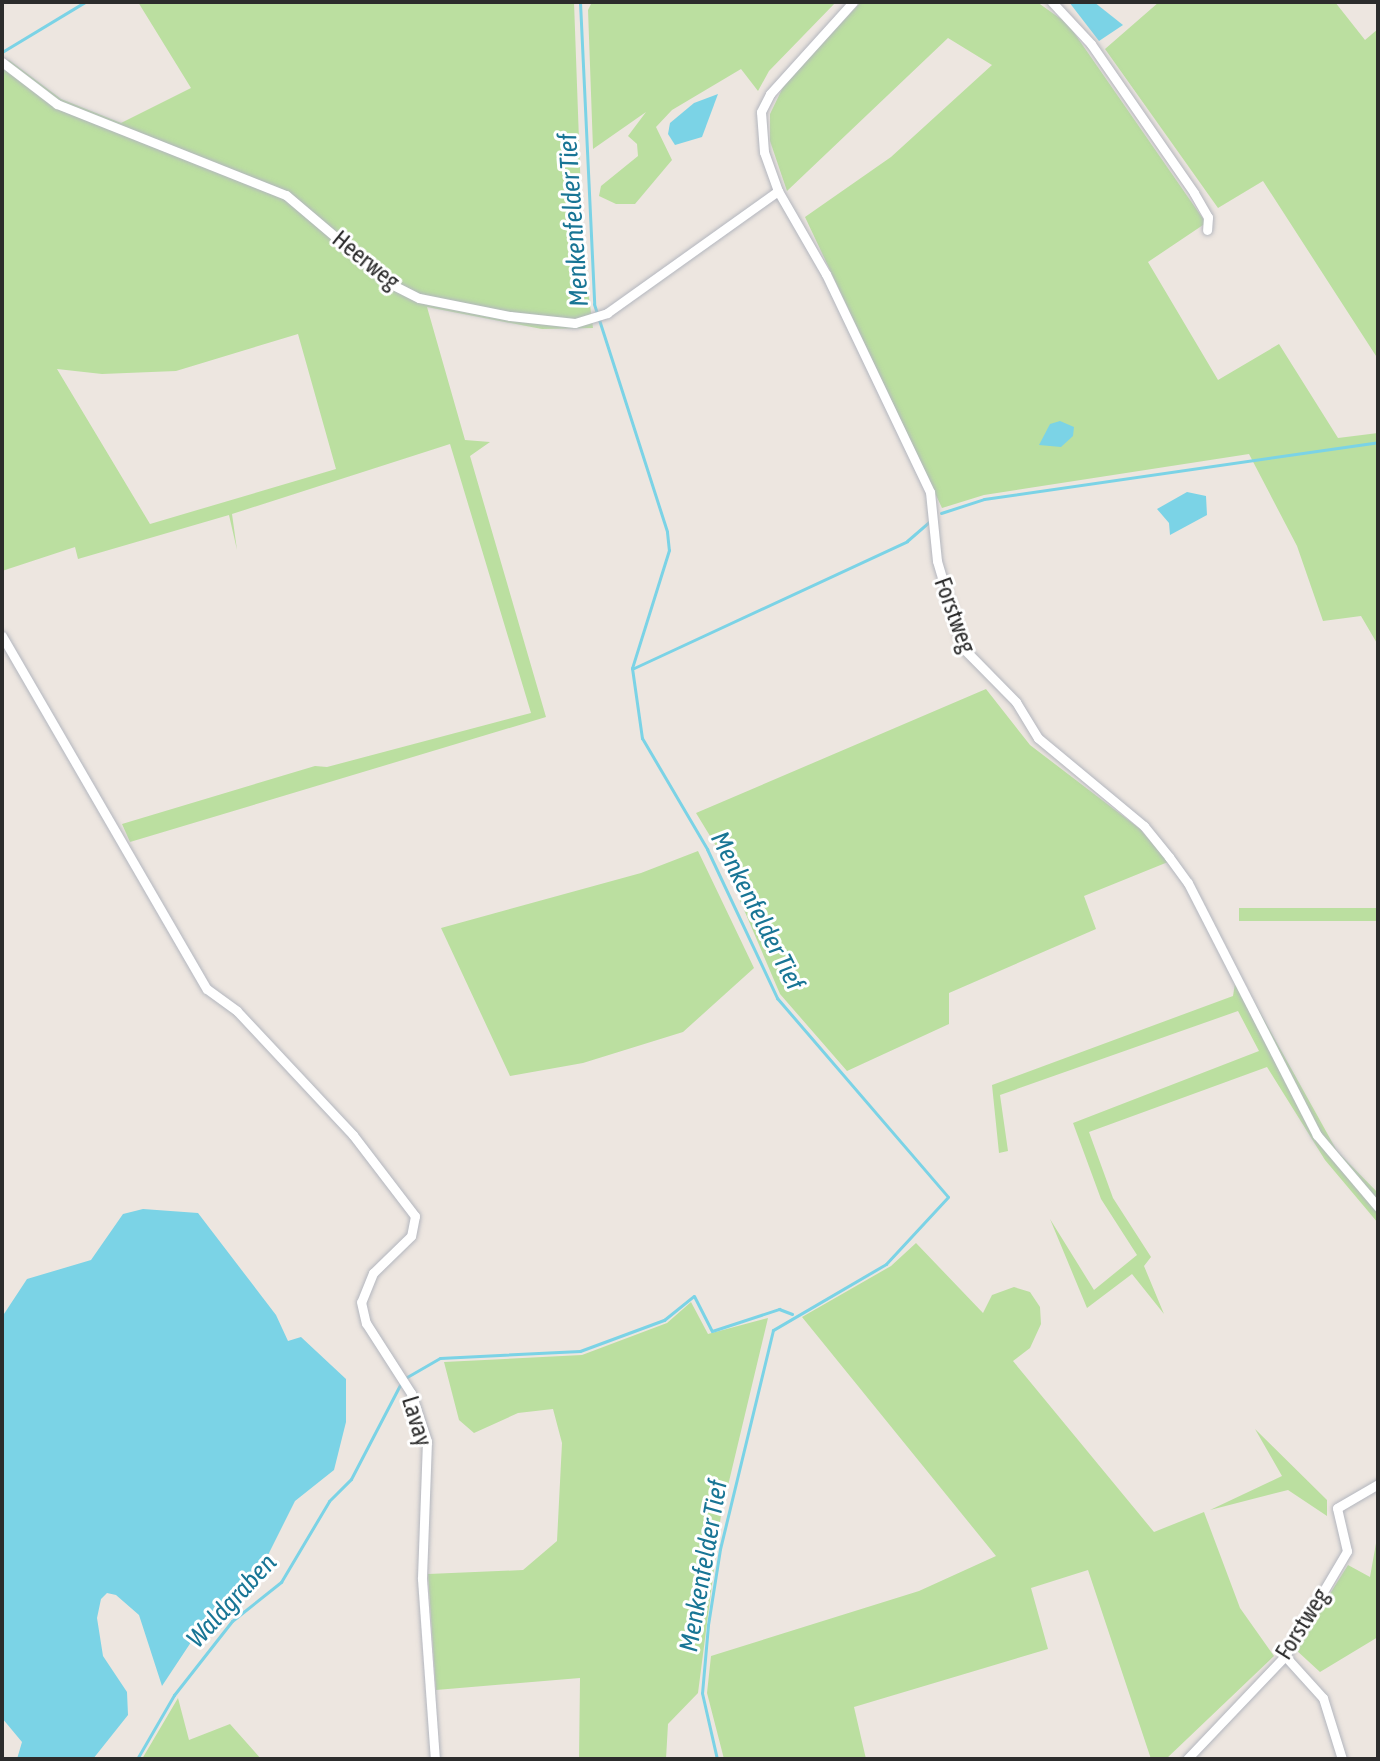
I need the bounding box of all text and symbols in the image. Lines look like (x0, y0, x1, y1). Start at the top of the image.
water label: Menkenfelder Tief (552, 132, 596, 308)
street label: Heerweg (327, 224, 405, 296)
street label: Forstweg (928, 573, 982, 657)
water label: Menkenfelder Tief (704, 826, 810, 996)
street label: Lavay (396, 1392, 438, 1450)
water label: Menkenfelder Tief (674, 1478, 734, 1654)
water label: Waldgraben (181, 1548, 283, 1654)
street label: Forstweg (1269, 1583, 1335, 1665)

